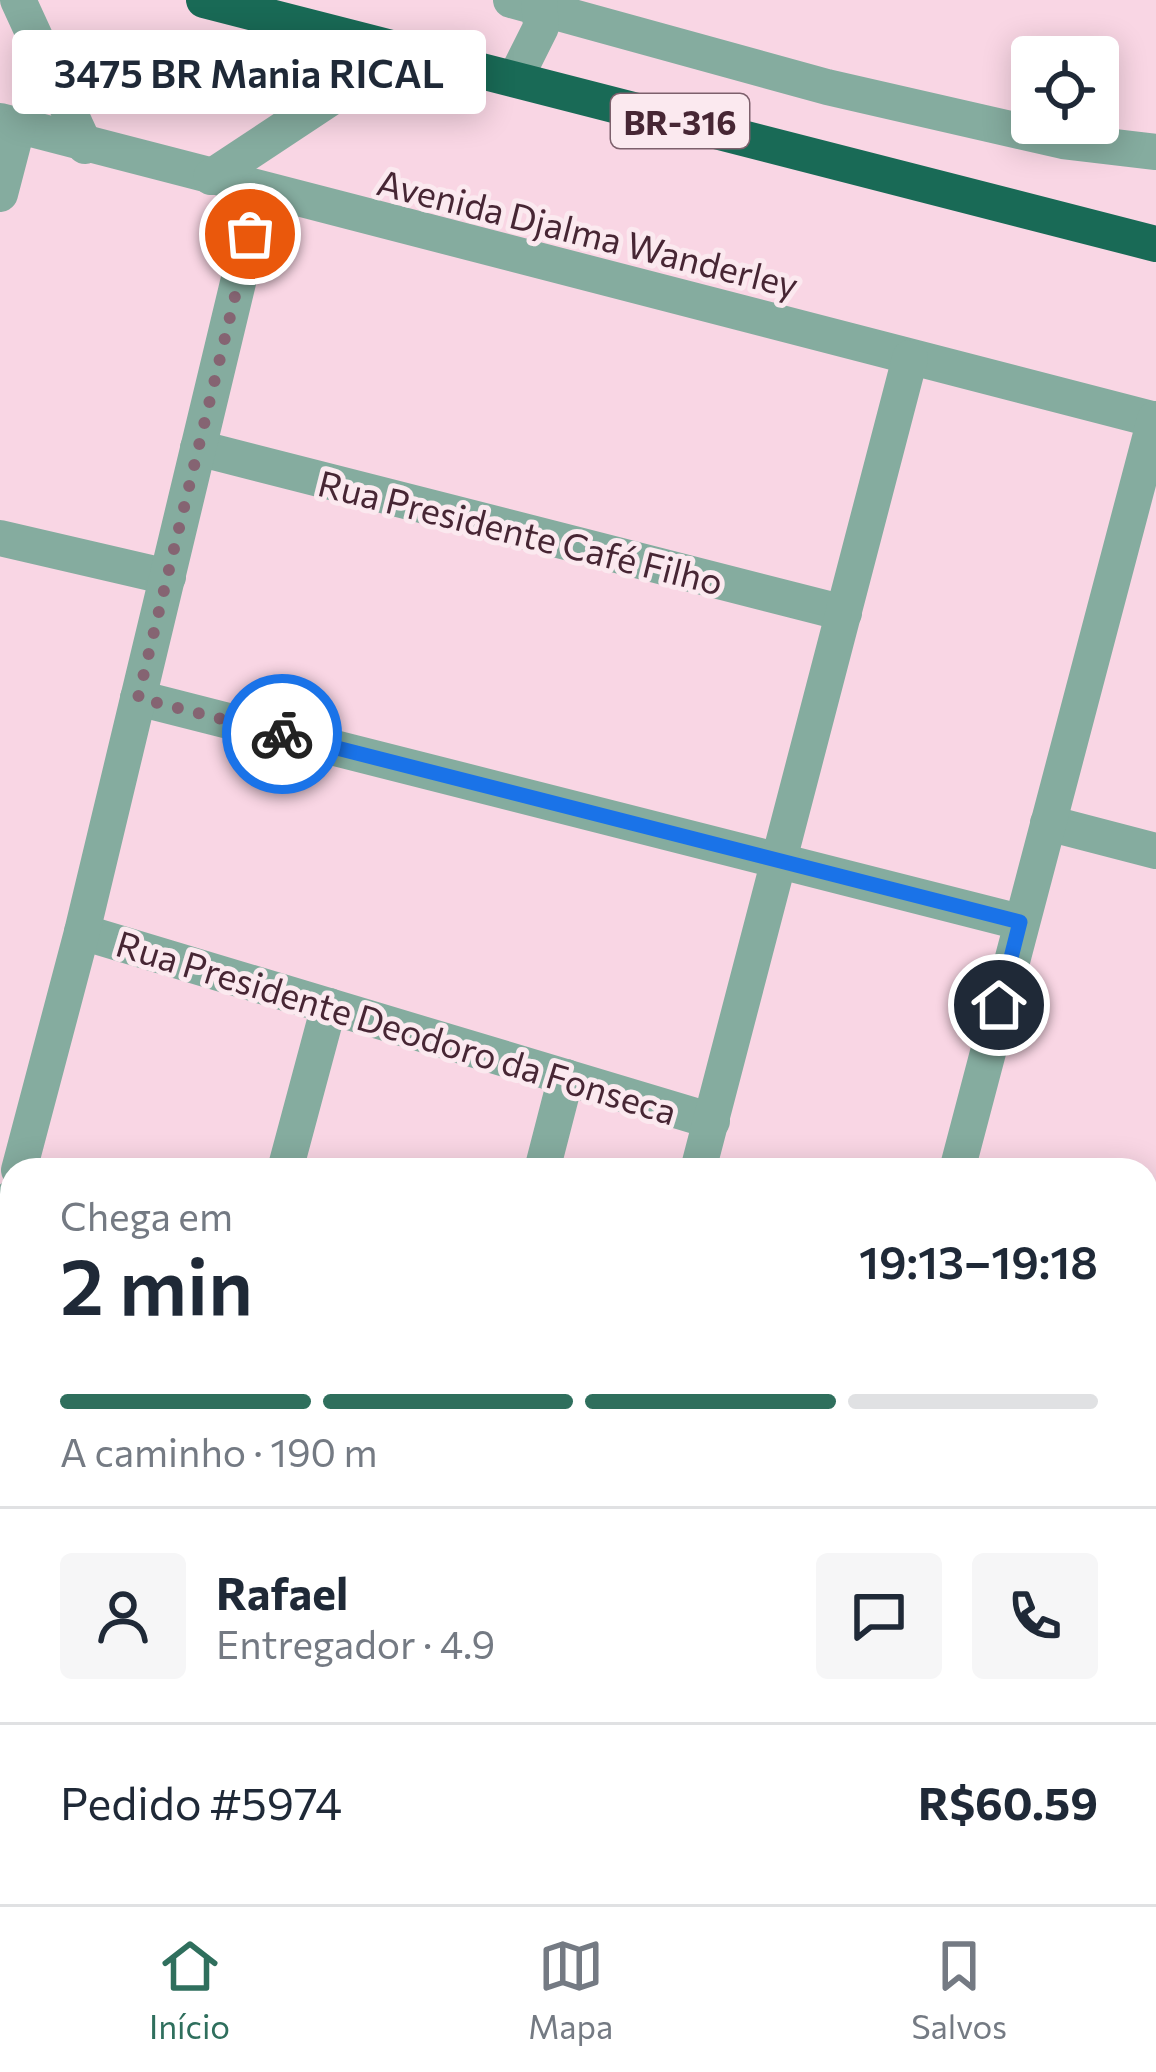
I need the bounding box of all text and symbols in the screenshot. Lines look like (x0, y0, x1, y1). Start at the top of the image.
callout: 3475 BR Mania RICAL (13, 30, 487, 114)
map controls (1011, 36, 1119, 144)
button: locate (1011, 36, 1119, 144)
text: 3475 BR Mania RICAL (54, 48, 444, 96)
road number: BR-316 (611, 94, 749, 148)
street label: Avenida Djalma Wanderley (373, 158, 803, 306)
pin (199, 183, 301, 285)
icon: bag (217, 201, 283, 267)
street label: Rua Presidente Café Filho (314, 459, 728, 603)
courier (222, 674, 342, 794)
icon: bike (249, 701, 315, 767)
street label: Rua Presidente Deodoro da Fonseca (112, 920, 682, 1132)
pin (948, 954, 1050, 1056)
icon: home (966, 972, 1032, 1038)
text: Chega em (60, 1191, 233, 1239)
text: 19:13–19:18 (859, 1233, 1098, 1288)
text: 2 min (60, 1236, 253, 1331)
text: A caminho · 190 m (60, 1427, 378, 1475)
button: person (60, 1553, 186, 1679)
button: chat (816, 1553, 942, 1679)
button: phone (972, 1553, 1098, 1679)
text: Rafael (216, 1564, 348, 1619)
text: Entregador · 4.9 (216, 1619, 495, 1667)
text: Pedido #5974 (60, 1774, 342, 1829)
text: R$60.59 (918, 1774, 1098, 1829)
tab: Início (149, 1933, 230, 2046)
tab: Mapa (528, 1933, 613, 2046)
tab: Salvos (911, 1933, 1007, 2046)

